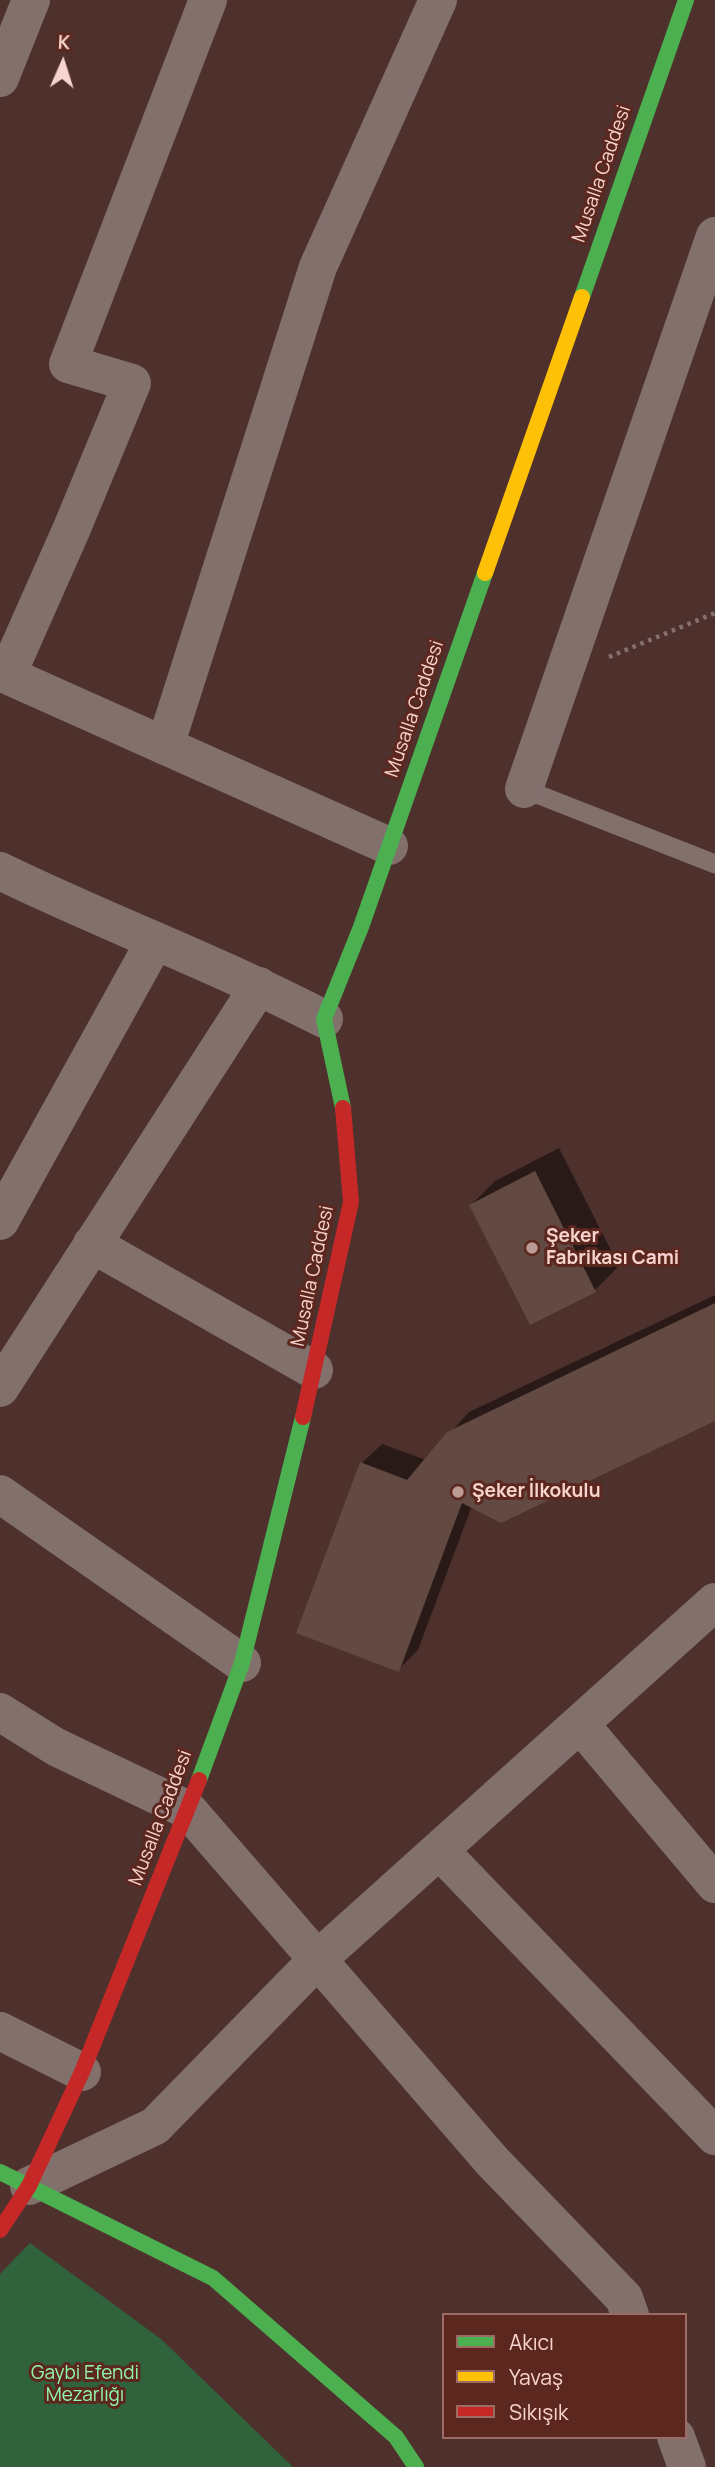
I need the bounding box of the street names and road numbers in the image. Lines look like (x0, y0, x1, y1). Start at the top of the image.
street label: Musalla Caddesi (568, 103, 636, 245)
street label: Musalla Caddesi (381, 638, 449, 780)
street label: Musalla Caddesi (287, 1204, 339, 1348)
street label: Musalla Caddesi (125, 1747, 197, 1889)

